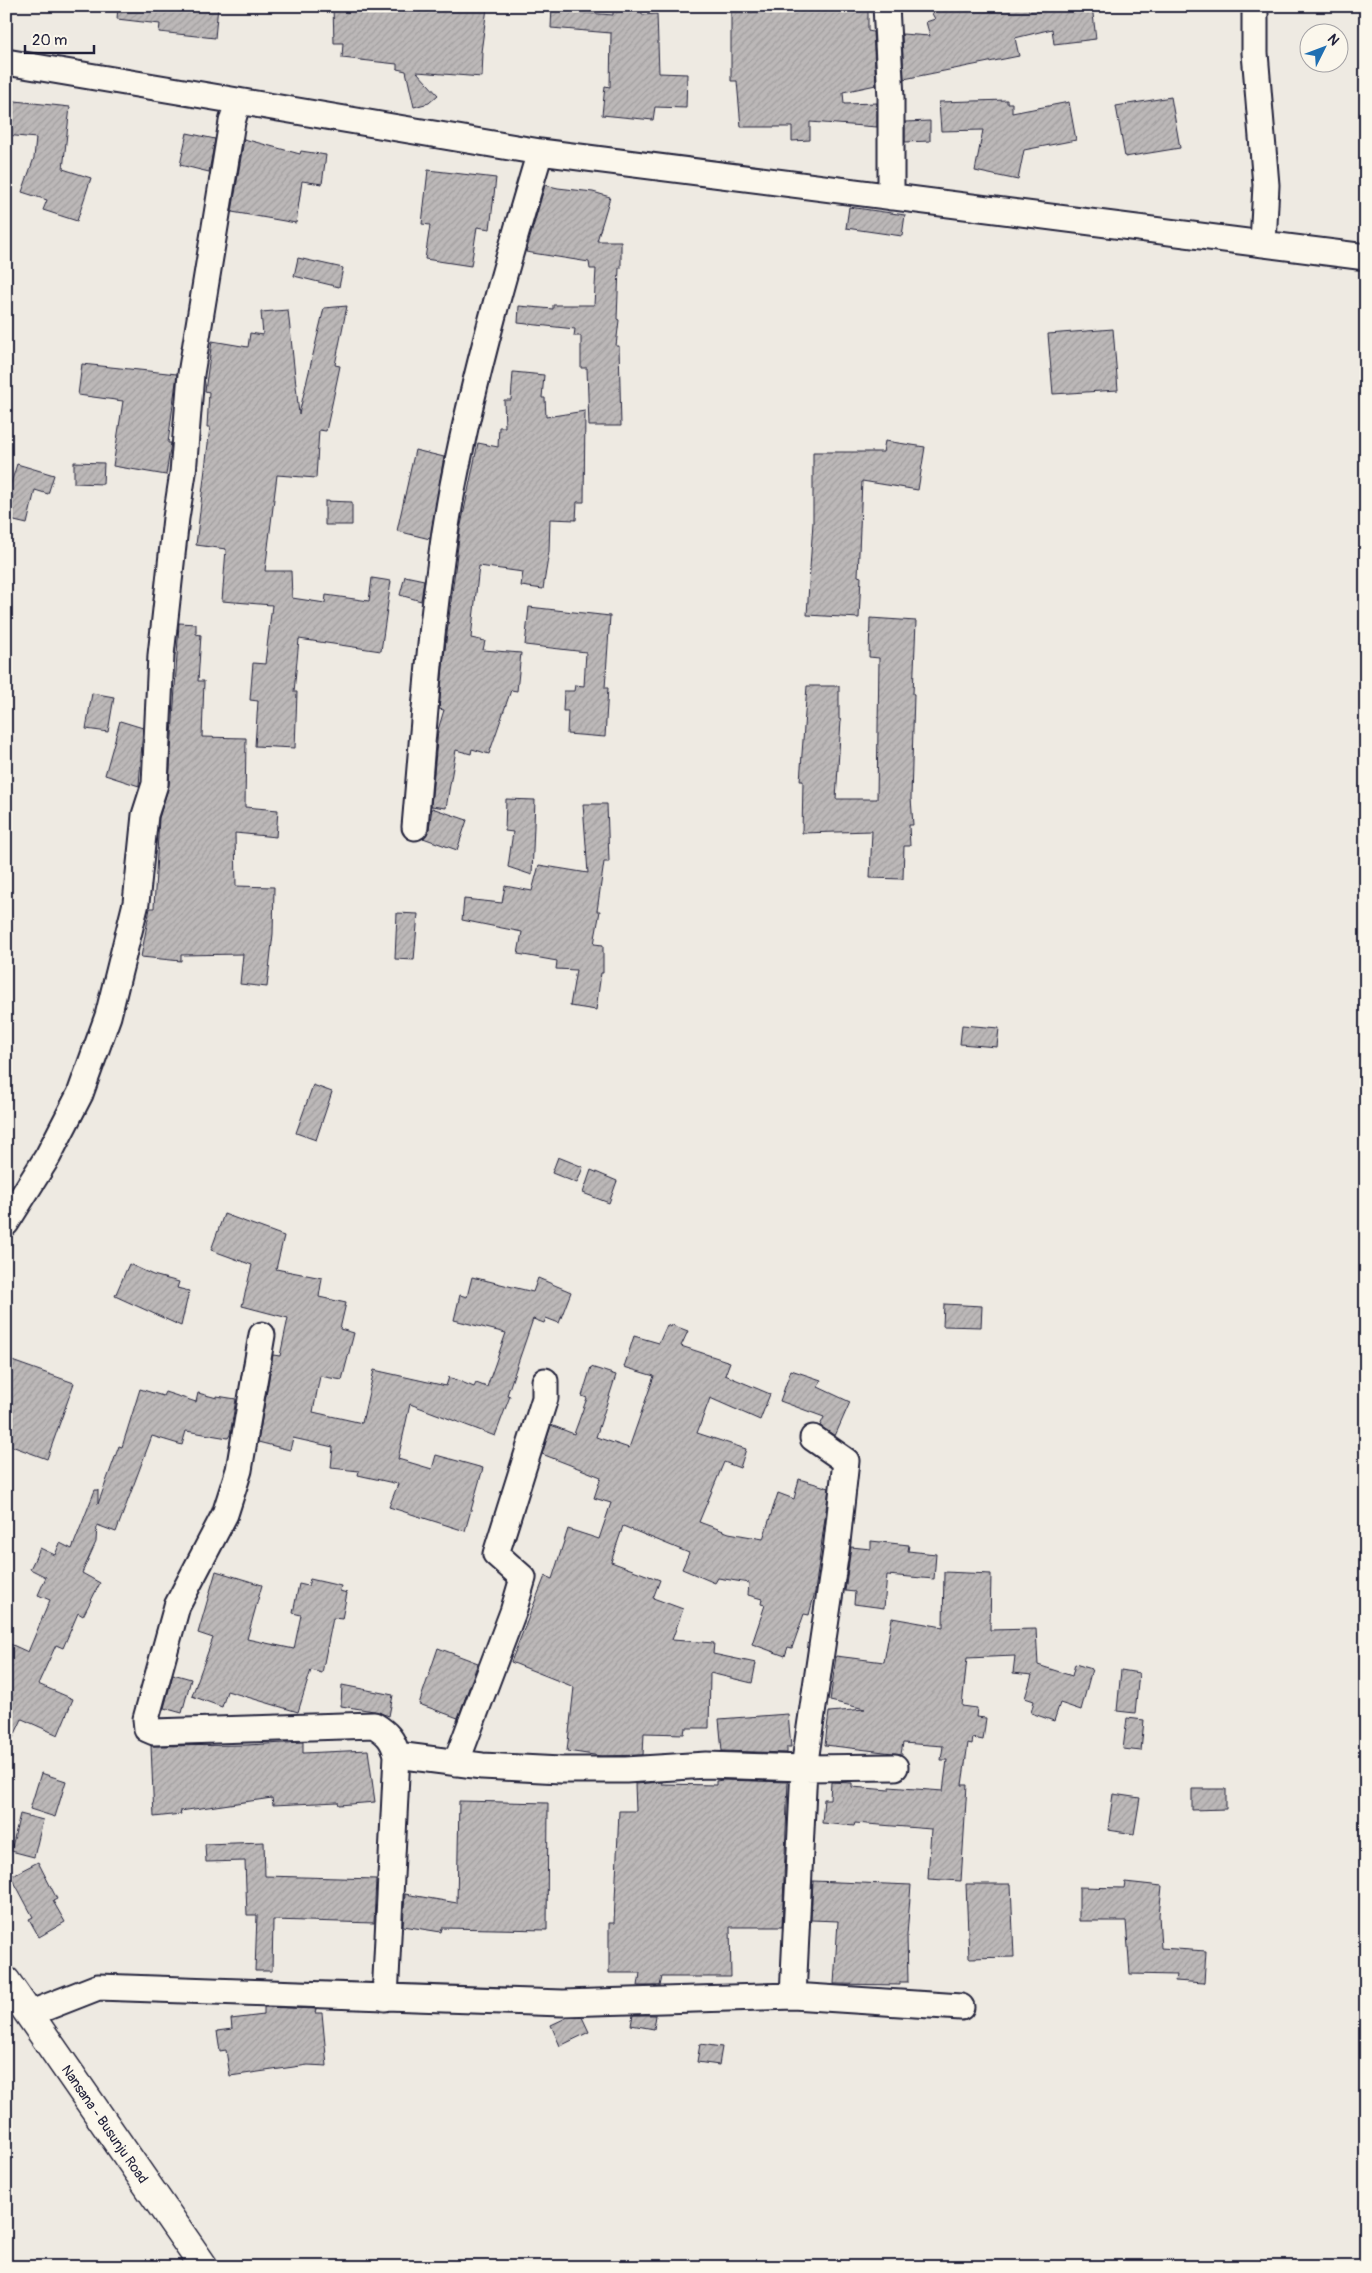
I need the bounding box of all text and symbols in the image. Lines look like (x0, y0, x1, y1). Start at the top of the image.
scale bar (25, 22, 94, 54)
north arrow (1300, 22, 1350, 72)
text: N (1324, 30, 1343, 49)
text: 20 m (32, 31, 67, 50)
street label: Nansana - Busunju Road (58, 2062, 152, 2187)

